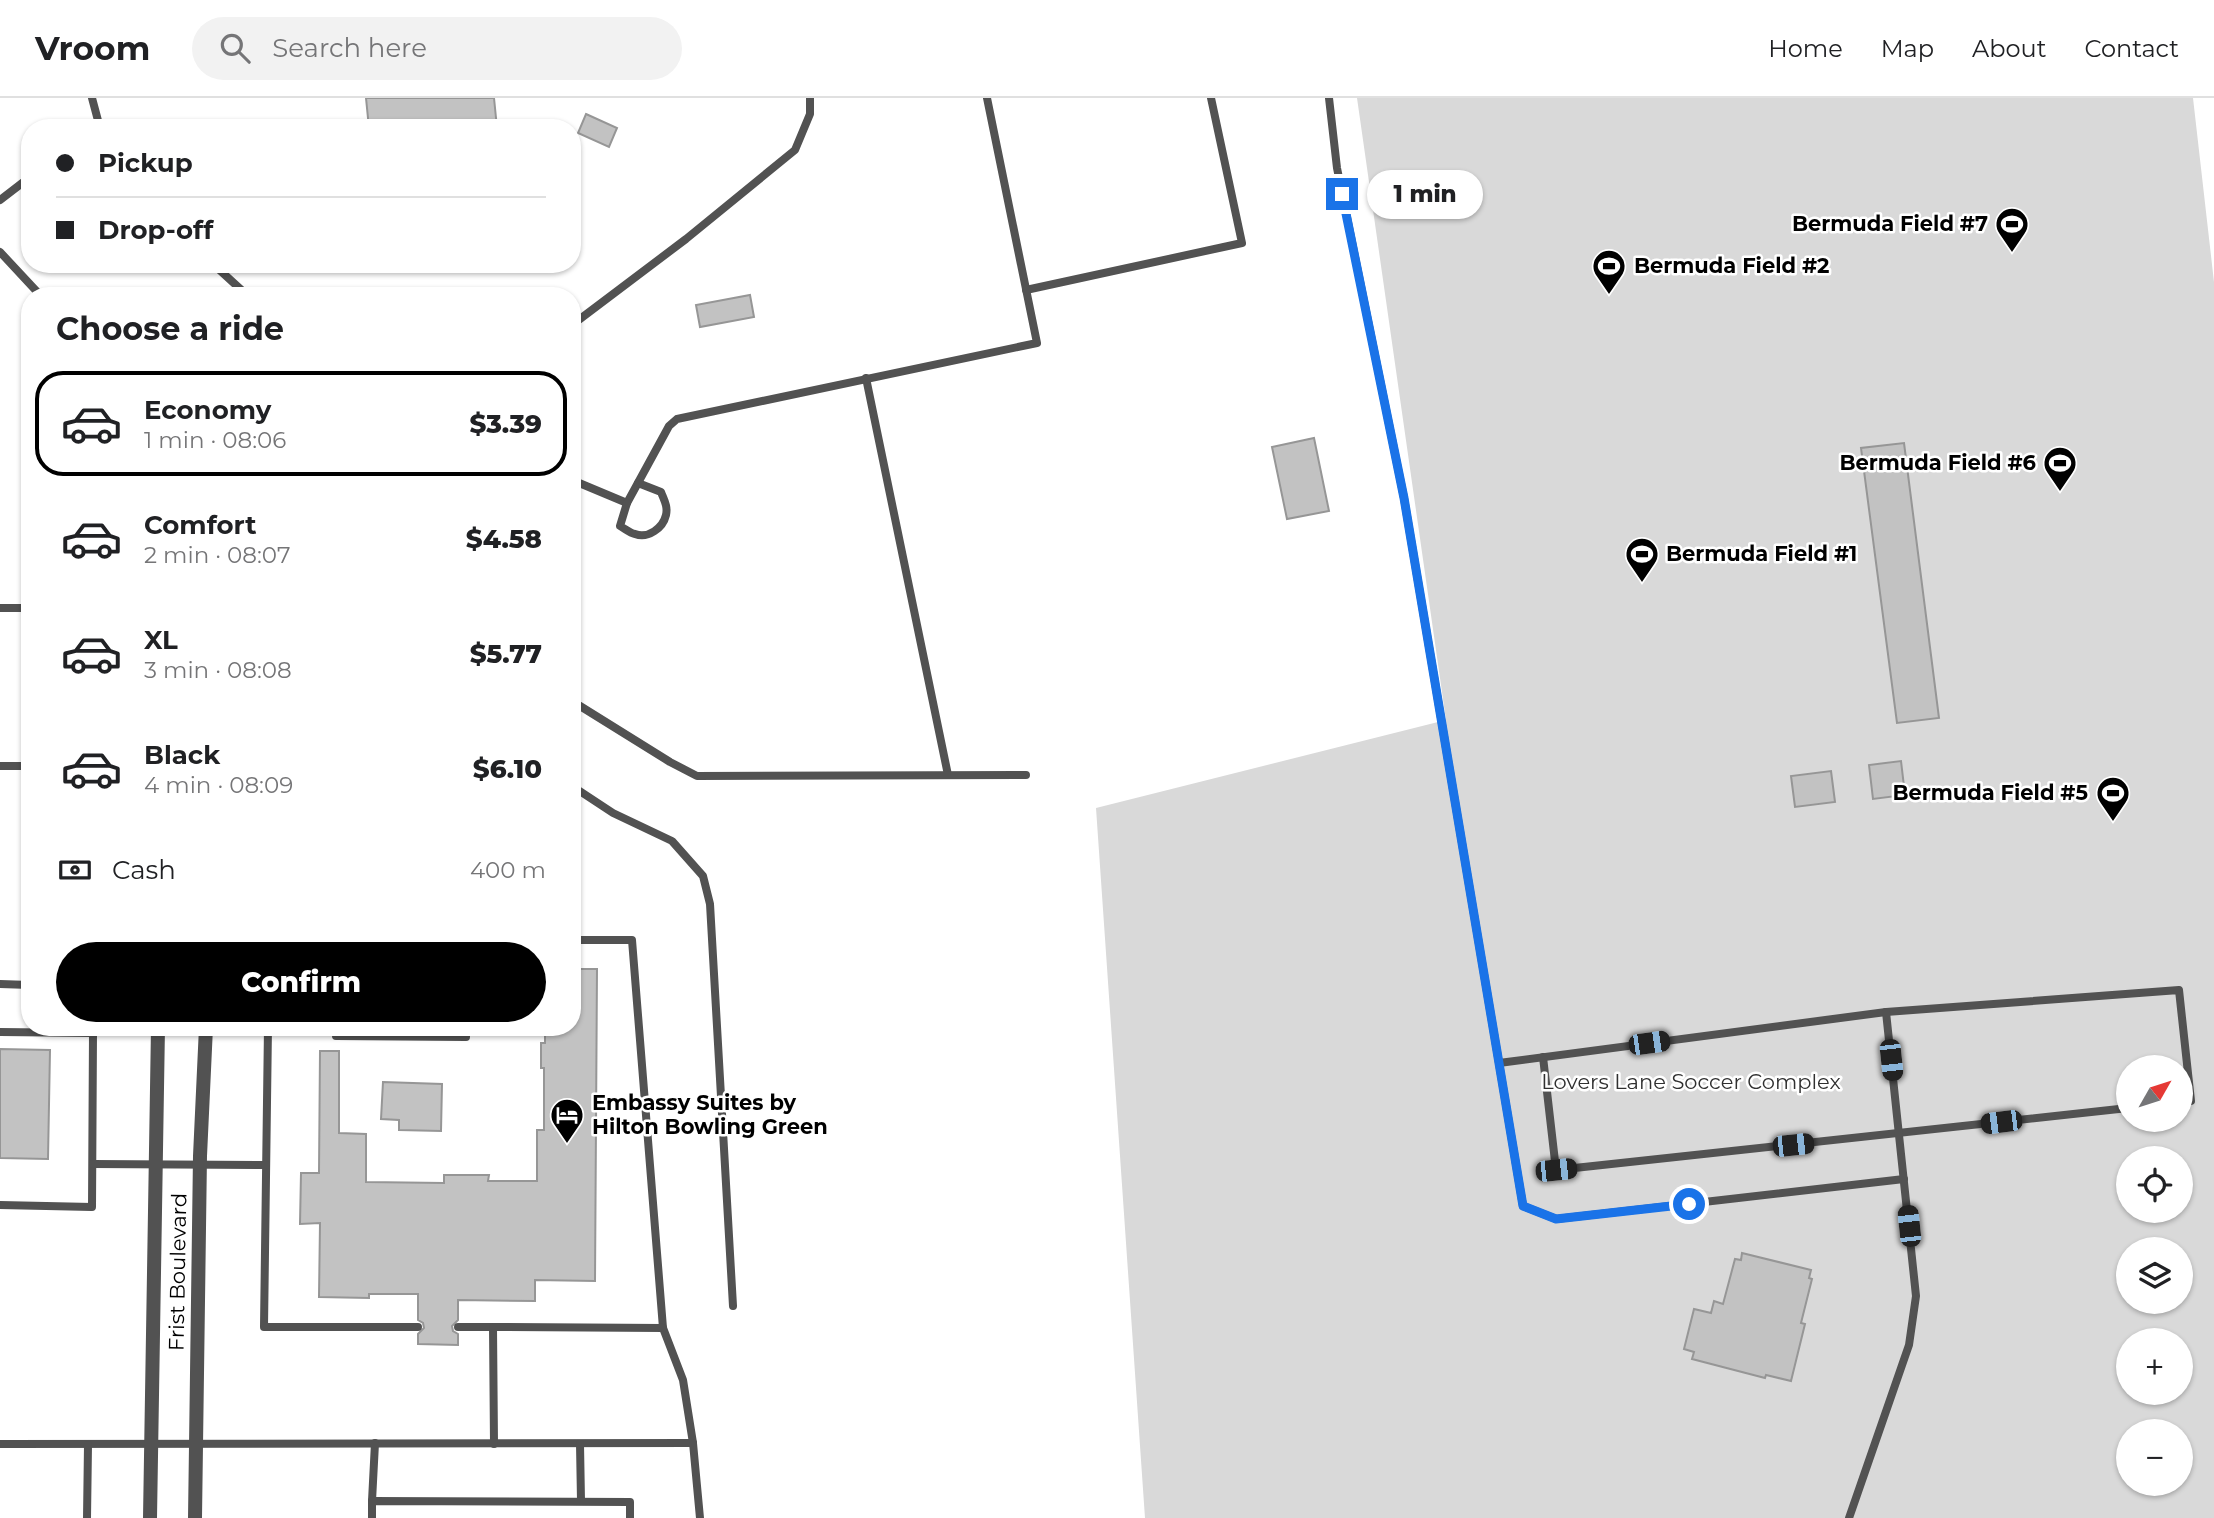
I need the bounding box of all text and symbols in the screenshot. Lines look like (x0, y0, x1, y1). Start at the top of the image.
search box (192, 17, 682, 80)
text: Vroom (35, 28, 150, 68)
icon: search (216, 29, 254, 67)
text: Search here (272, 32, 427, 64)
text: Home (1768, 34, 1843, 63)
text: Map (1881, 34, 1934, 63)
text: About (1972, 34, 2046, 63)
text: Contact (2084, 34, 2179, 63)
text: Pickup (98, 147, 193, 179)
callout: 1 min (1366, 170, 1482, 218)
route end (1326, 178, 1358, 210)
text: 1 min (1393, 180, 1457, 208)
sports icon: Bermuda Field #7 (1993, 205, 2031, 254)
place label: Bermuda Field #7 (1792, 211, 1988, 236)
text: Drop-off (98, 214, 213, 246)
sports icon: Bermuda Field #2 (1590, 247, 1628, 296)
place label: Bermuda Field #2 (1634, 253, 1829, 278)
text: Choose a ride (56, 309, 284, 348)
icon: car (60, 392, 123, 455)
text: Economy (144, 394, 271, 426)
text: $3.39 (469, 408, 542, 440)
text: 1 min · 08:06 (144, 426, 286, 454)
sports icon: Bermuda Field #6 (2041, 444, 2079, 493)
place label: Bermuda Field #6 (1840, 450, 2036, 475)
icon: car (60, 507, 123, 570)
text: Comfort (144, 509, 256, 541)
text: $4.58 (466, 523, 542, 555)
sports icon: Bermuda Field #1 (1623, 535, 1661, 584)
text: 2 min · 08:07 (144, 541, 290, 569)
place label: Bermuda Field #1 (1666, 541, 1857, 566)
icon: car (60, 622, 123, 685)
text: XL (144, 624, 178, 656)
text: $5.77 (470, 638, 542, 670)
text: 3 min · 08:08 (144, 656, 292, 684)
icon: car (60, 737, 123, 800)
text: Black (144, 739, 220, 771)
text: $6.10 (473, 753, 542, 785)
text: 4 min · 08:09 (144, 771, 293, 799)
sports icon: Bermuda Field #5 (2094, 774, 2132, 823)
place label: Bermuda Field #5 (1892, 780, 2088, 805)
icon: cash (56, 851, 94, 889)
text: Cash (112, 854, 176, 886)
text: 400 m (470, 856, 546, 884)
button: Confirm (56, 942, 546, 1022)
car (1627, 1030, 1672, 1056)
car (1879, 1038, 1904, 1082)
north arrow (2116, 1055, 2193, 1132)
map controls (2116, 1055, 2193, 1496)
park label: Lovers Lane Soccer Complex (1541, 1069, 1841, 1094)
place label: Embassy Suites by Hilton Bowling Green (592, 1090, 828, 1139)
hotel icon: Embassy Suites by Hilton Bowling Green (548, 1096, 586, 1145)
car (1979, 1109, 2024, 1135)
car (1772, 1132, 1815, 1158)
button: locate (2116, 1146, 2193, 1223)
car (1535, 1157, 1578, 1183)
route start (1673, 1188, 1705, 1220)
street label: Frist Boulevard (164, 1193, 191, 1351)
car (1897, 1204, 1922, 1248)
button: layers (2116, 1237, 2193, 1314)
button: + (2116, 1328, 2193, 1405)
button: − (2116, 1419, 2193, 1496)

